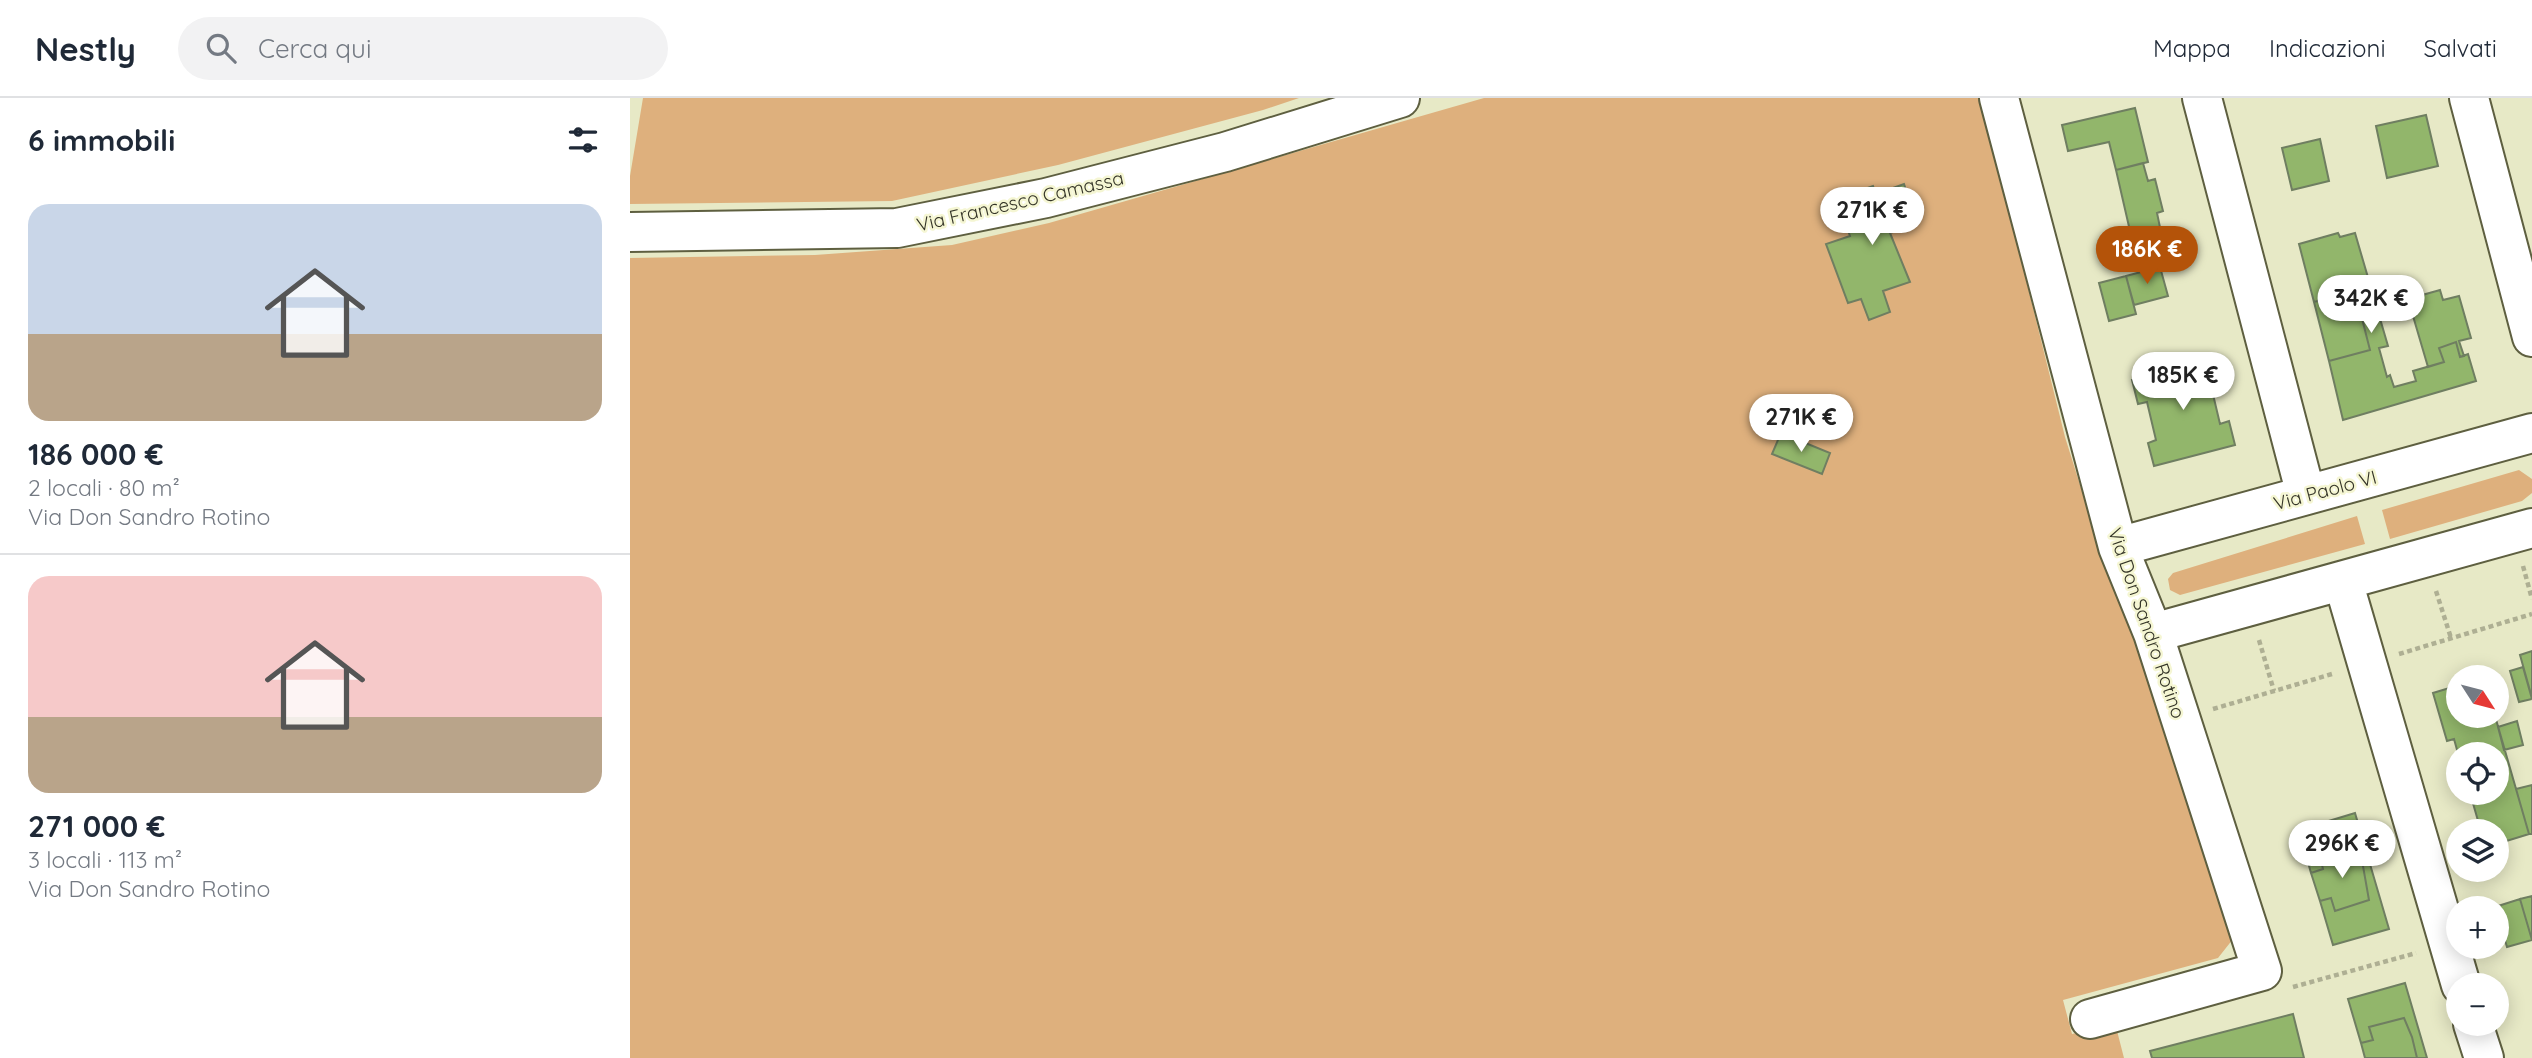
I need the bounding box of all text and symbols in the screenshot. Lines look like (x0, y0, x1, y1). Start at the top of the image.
search box (178, 17, 668, 80)
text: Nestly (35, 28, 136, 69)
icon: search (202, 29, 240, 67)
text: Cerca qui (258, 32, 371, 65)
text: Mappa (2153, 33, 2231, 63)
text: Indicazioni (2269, 33, 2386, 63)
text: Salvati (2424, 33, 2497, 63)
text: 6 immobili (28, 121, 175, 159)
icon: filters (564, 121, 602, 159)
street label: Via Francesco Camassa (914, 165, 1126, 237)
pin: 271K € (1815, 188, 1929, 247)
text: 271K € (1836, 195, 1908, 224)
pin: 186K € (2090, 226, 2204, 286)
text: 186K € (2112, 234, 2182, 263)
icon: home (252, 250, 378, 376)
pin: 342K € (2314, 275, 2428, 335)
text: 342K € (2334, 283, 2408, 312)
pin: 185K € (2126, 352, 2240, 412)
text: 185K € (2148, 360, 2218, 389)
pin: 271K € (1744, 394, 1858, 454)
text: 271K € (1765, 402, 1837, 431)
text: 186 000 € (28, 435, 164, 473)
street label: Via Paolo VI (2271, 465, 2379, 515)
text: 2 locali · 80 m² (28, 473, 180, 502)
text: Via Don Sandro Rotino (28, 502, 270, 531)
street label: Via Don Sandro Rotino (2103, 524, 2191, 722)
icon: home (252, 622, 378, 748)
north arrow (2446, 665, 2510, 728)
map controls (2446, 665, 2509, 1036)
button: locate (2446, 742, 2509, 805)
text: 271 000 € (28, 807, 165, 845)
button: layers (2446, 819, 2509, 882)
pin: 296K € (2285, 820, 2399, 880)
text: 296K € (2305, 828, 2379, 857)
text: 3 locali · 113 m² (28, 845, 182, 874)
text: Via Don Sandro Rotino (28, 874, 270, 903)
button: + (2446, 896, 2509, 959)
button: − (2446, 973, 2509, 1036)

